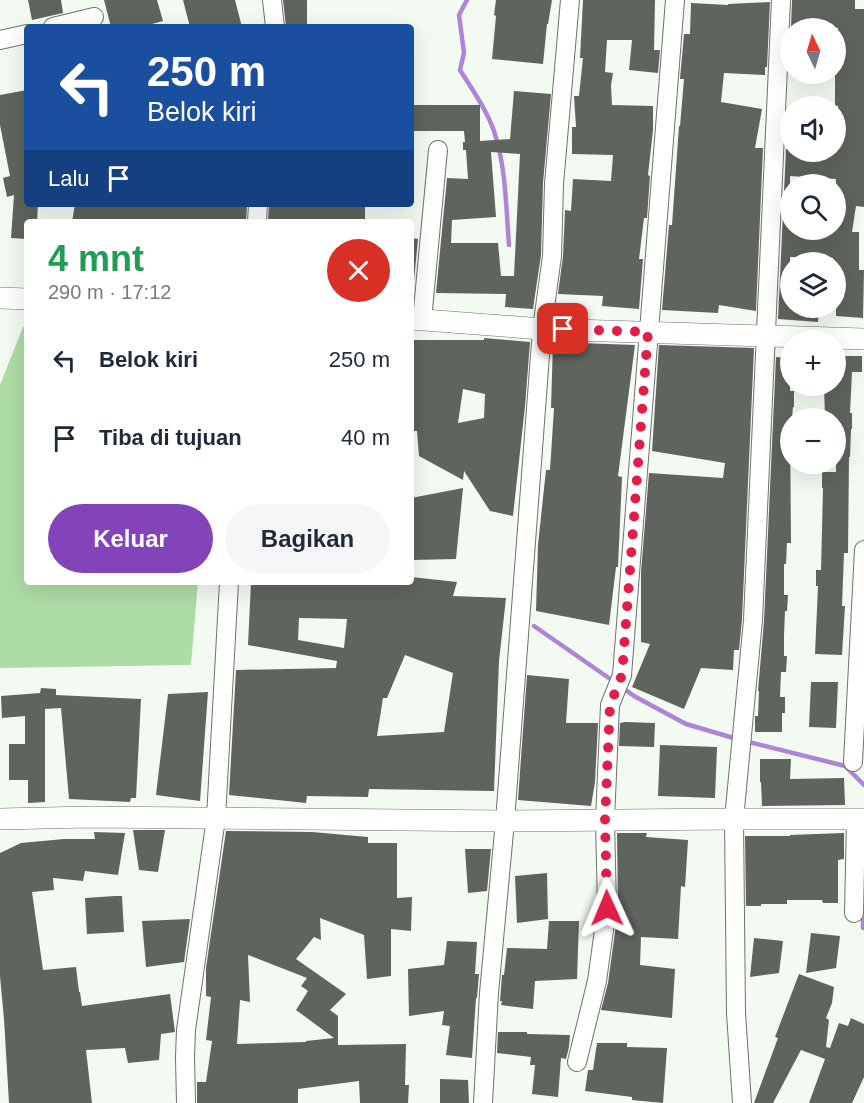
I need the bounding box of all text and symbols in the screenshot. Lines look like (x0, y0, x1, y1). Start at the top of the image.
north arrow (780, 18, 846, 84)
map controls (780, 18, 846, 474)
icon: left (48, 48, 126, 126)
text: 250 m (147, 48, 266, 95)
button: sound (780, 96, 846, 162)
text: Belok kiri (147, 97, 257, 127)
icon: arrive (102, 162, 135, 195)
text: Lalu (48, 166, 90, 191)
button: search (780, 174, 846, 240)
text: 4 mnt (48, 238, 144, 279)
button: close (327, 239, 390, 302)
button: layers (780, 252, 846, 318)
text: 290 m · 17:12 (48, 281, 171, 303)
pin (537, 303, 588, 354)
icon: arrive (546, 312, 579, 345)
button: + (780, 330, 846, 396)
icon: left (48, 344, 81, 377)
text: Belok kiri (99, 347, 198, 372)
text: 250 m (329, 347, 390, 372)
button: − (780, 408, 846, 474)
icon: arrive (48, 422, 81, 455)
text: Tiba di tujuan (99, 425, 242, 450)
text: 40 m (341, 425, 390, 450)
button: Keluar (48, 504, 213, 573)
button: Bagikan (225, 504, 390, 573)
position arrow (575, 876, 639, 940)

